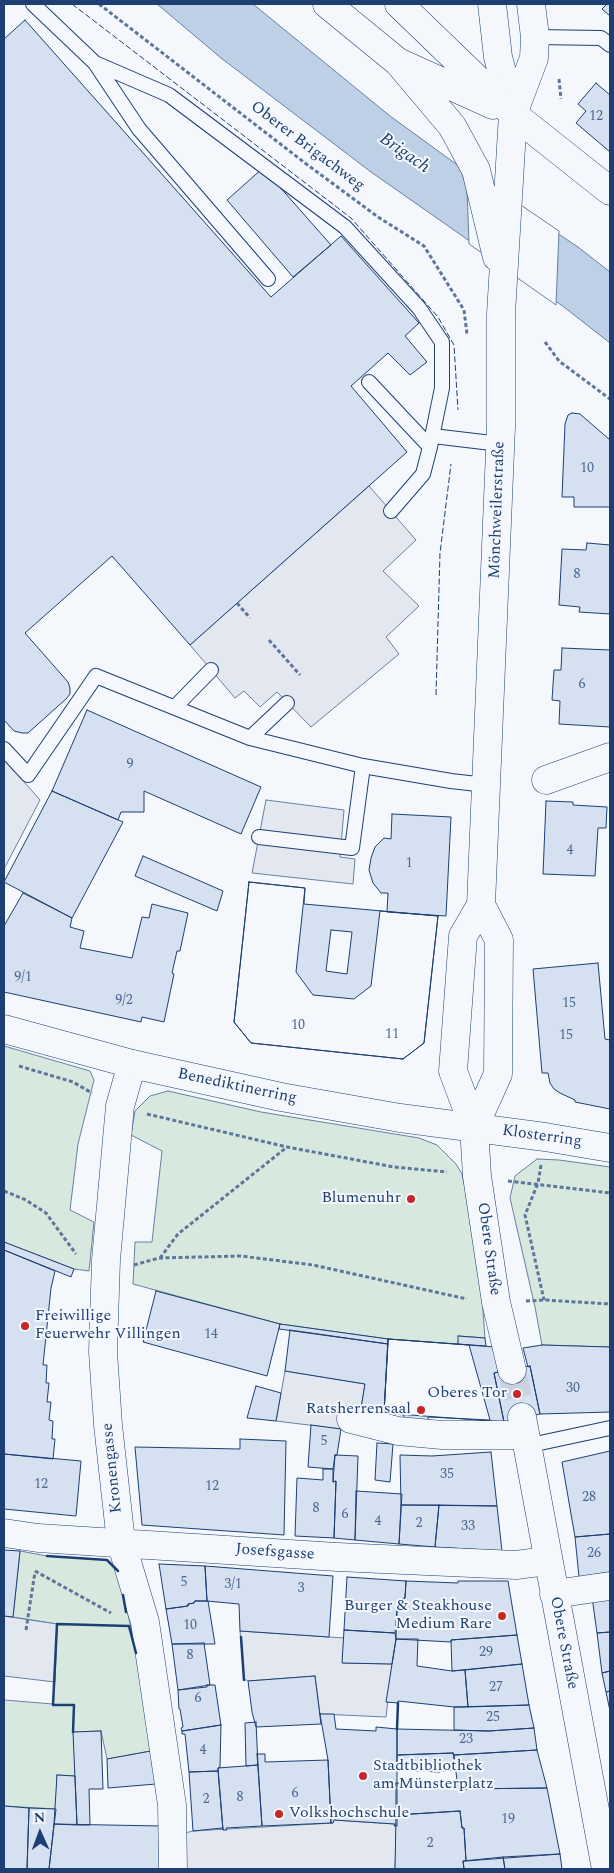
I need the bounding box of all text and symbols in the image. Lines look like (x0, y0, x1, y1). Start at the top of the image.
street label: Oberer Brigachweg (246, 98, 368, 196)
house number: 12 (589, 109, 603, 125)
water label: Brigach (375, 129, 433, 179)
street label: Mönchweilerstraße (486, 441, 510, 579)
house number: 10 (580, 461, 594, 477)
house number: 8 (574, 567, 580, 583)
house number: 6 (579, 677, 585, 693)
house number: 9 (127, 757, 133, 773)
house number: 4 (567, 843, 573, 859)
house number: 1 (406, 856, 412, 872)
house number: 9/1 (14, 970, 32, 986)
house number: 9/2 (115, 993, 133, 1009)
house number: 15 (562, 996, 576, 1012)
house number: 10 (291, 1018, 305, 1034)
house number: 11 (385, 1027, 399, 1043)
house number: 15 (559, 1028, 573, 1044)
street label: Benediktinerring (176, 1065, 298, 1109)
street label: Klosterring (501, 1122, 583, 1152)
place label: Blumenuhr (321, 1189, 401, 1209)
marker: Blumenuhr (405, 1193, 417, 1205)
street label: Obere Straße (472, 1201, 504, 1297)
place label: Freiwillige Feuerwehr Villingen (35, 1307, 181, 1345)
marker: Freiwillige Feuerwehr Villingen (19, 1320, 31, 1332)
house number: 14 (204, 1327, 218, 1343)
house number: 30 (566, 1381, 580, 1397)
place label: Oberes Tor (427, 1384, 507, 1404)
marker: Oberes Tor (511, 1388, 523, 1400)
place label: Ratsherrensaal (306, 1400, 411, 1420)
marker: Ratsherrensaal (415, 1404, 427, 1416)
street label: Kronengasse (99, 1422, 127, 1514)
house number: 5 (321, 1434, 327, 1450)
house number: 35 (440, 1467, 454, 1483)
house number: 12 (34, 1477, 48, 1493)
house number: 12 (205, 1479, 219, 1495)
house number: 28 (582, 1490, 596, 1506)
house number: 8 (313, 1501, 319, 1517)
house number: 6 (342, 1507, 348, 1523)
house number: 4 (375, 1514, 381, 1530)
house number: 2 (416, 1516, 422, 1532)
house number: 33 (461, 1519, 475, 1535)
street label: Josefsgasse (235, 1541, 315, 1565)
house number: 26 (587, 1546, 601, 1562)
house number: 5 (181, 1575, 187, 1591)
house number: 3/1 (224, 1577, 242, 1593)
house number: 3 (298, 1581, 304, 1597)
street label: Obere Straße (545, 1595, 581, 1691)
place label: Burger & Steakhouse Medium Rare (344, 1597, 492, 1635)
marker: Burger & Steakhouse Medium Rare (496, 1610, 508, 1622)
house number: 10 (183, 1618, 197, 1634)
house number: 29 (479, 1645, 493, 1661)
house number: 8 (187, 1648, 193, 1664)
house number: 27 (489, 1680, 503, 1696)
house number: 6 (195, 1691, 201, 1707)
house number: 25 (486, 1710, 500, 1726)
house number: 23 (459, 1732, 473, 1748)
house number: 4 (200, 1743, 206, 1759)
place label: Stadtbibliothek am Münsterplatz (373, 1757, 494, 1795)
marker: Stadtbibliothek am Münsterplatz (357, 1770, 369, 1782)
house number: 6 (292, 1786, 298, 1802)
house number: 8 (237, 1790, 243, 1806)
house number: 2 (203, 1792, 209, 1808)
place label: Volkshochschule (289, 1804, 409, 1824)
text: N (33, 1807, 46, 1828)
north arrow (15, 1808, 65, 1858)
marker: Volkshochschule (273, 1808, 285, 1820)
house number: 19 (501, 1812, 515, 1828)
house number: 2 (427, 1836, 433, 1852)

